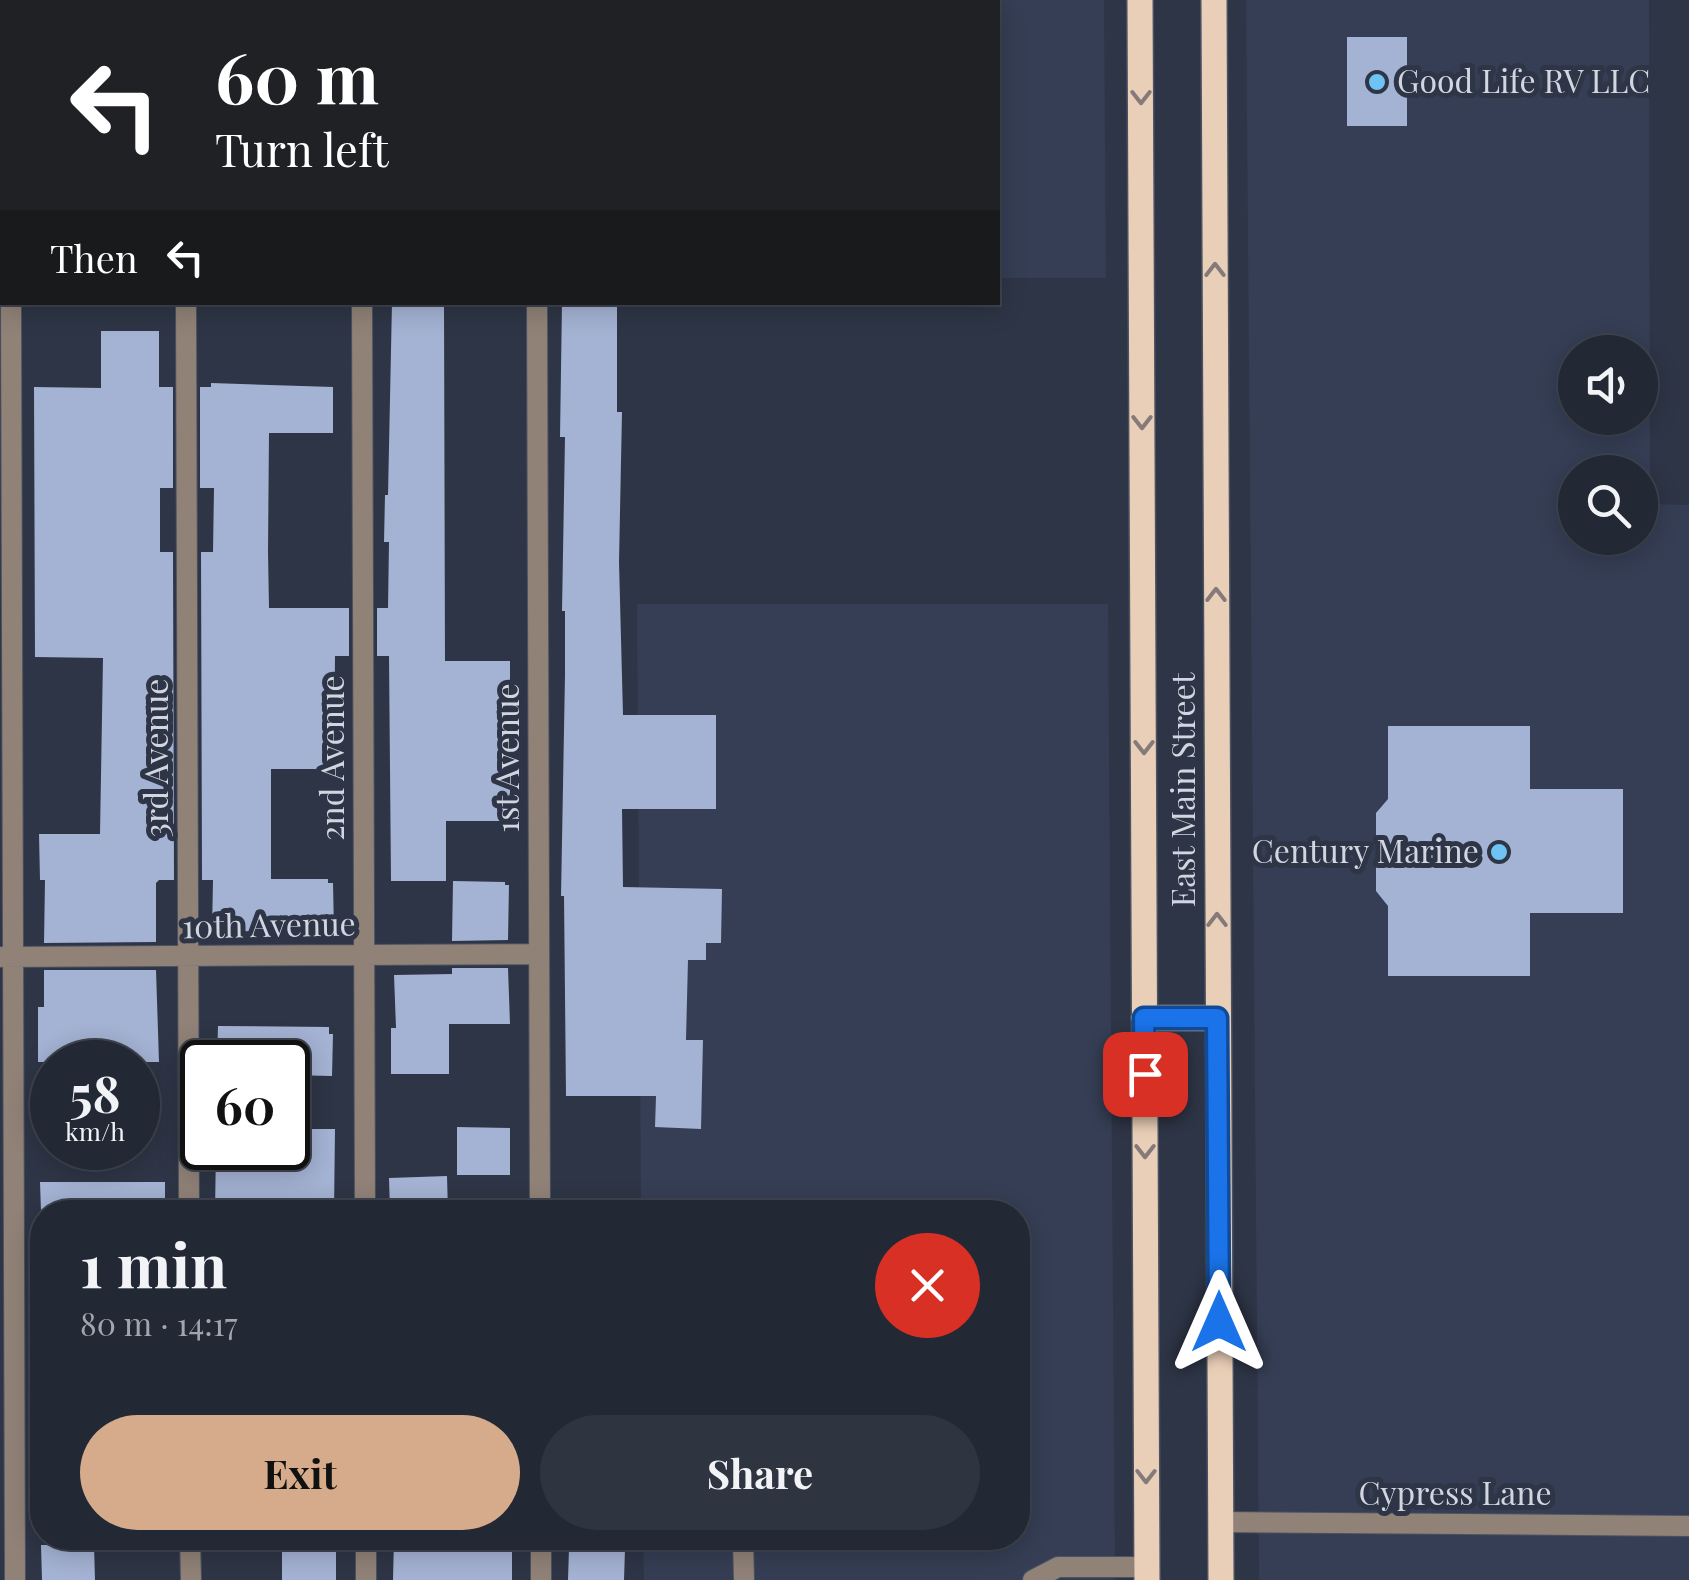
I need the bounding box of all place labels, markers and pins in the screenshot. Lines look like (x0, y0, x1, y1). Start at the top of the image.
place label: Good Life RV LLC (1397, 58, 1650, 101)
marker: Good Life RV LLC (1366, 71, 1388, 93)
place label: Century Marine (1252, 828, 1479, 871)
marker: Century Marine (1488, 841, 1510, 863)
pin (1103, 1032, 1188, 1117)

